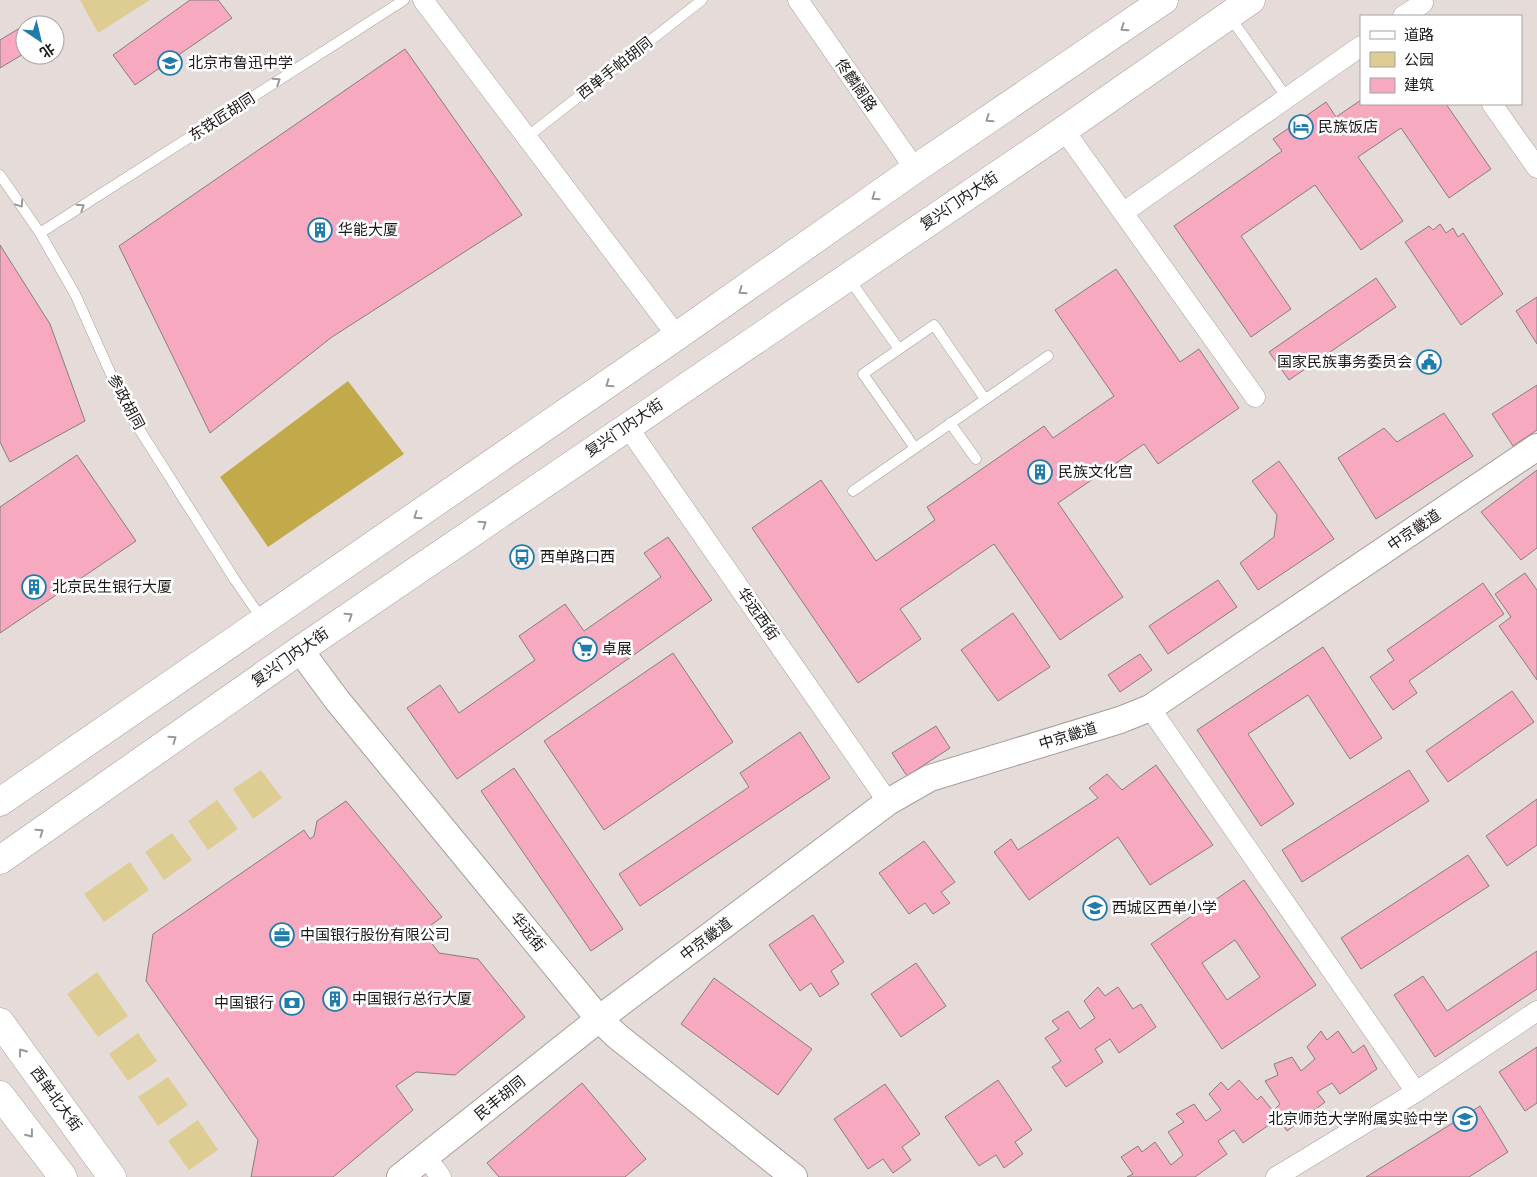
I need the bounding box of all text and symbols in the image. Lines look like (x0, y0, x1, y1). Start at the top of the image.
north arrow (15, 15, 65, 65)
legend (1360, 15, 1522, 105)
one-way arrow (1120, 22, 1129, 31)
text: 道路 (1404, 26, 1434, 44)
street label: 西单手帕胡同 (574, 33, 656, 103)
text: 北 (37, 40, 58, 61)
school or university icon: 北京市鲁迅中学 (157, 50, 183, 76)
text: 公园 (1404, 51, 1434, 69)
place label: 北京市鲁迅中学 (188, 54, 293, 72)
street label: 佟麟阁路 (831, 55, 881, 115)
text: 建筑 (1404, 76, 1434, 94)
one-way arrow (271, 78, 280, 88)
street label: 东铁匠胡同 (186, 89, 258, 145)
one-way arrow (985, 113, 995, 122)
hotel icon: 民族饭店 (1288, 114, 1314, 140)
place label: 民族饭店 (1318, 118, 1378, 136)
street label: 复兴门内大街 (917, 168, 1001, 234)
one-way arrow (871, 191, 881, 200)
one-way arrow (14, 199, 23, 208)
one-way arrow (75, 204, 84, 213)
building icon: 华能大厦 (307, 217, 333, 243)
place label: 华能大厦 (338, 221, 398, 239)
one-way arrow (738, 285, 748, 294)
public building icon: 国家民族事务委员会 (1416, 349, 1442, 375)
place label: 国家民族事务委员会 (1277, 353, 1412, 371)
street label: 参政胡同 (104, 371, 148, 433)
one-way arrow (605, 378, 614, 387)
street label: 复兴门内大街 (582, 395, 666, 461)
building icon: 民族文化宫 (1027, 459, 1053, 485)
place label: 民族文化宫 (1058, 463, 1133, 481)
street label: 中京畿道 (1384, 506, 1444, 554)
one-way arrow (413, 510, 423, 519)
one-way arrow (478, 521, 487, 530)
bus stop icon: 西单路口西 (509, 544, 535, 570)
place label: 西单路口西 (540, 548, 615, 566)
building icon: 北京民生银行大厦 (21, 574, 47, 600)
place label: 北京民生银行大厦 (52, 578, 172, 596)
street label: 华远西街 (733, 584, 783, 644)
one-way arrow (343, 613, 353, 622)
street label: 复兴门内大街 (248, 624, 332, 690)
supermarket icon: 卓展 (572, 636, 598, 662)
place label: 卓展 (602, 640, 632, 658)
street label: 中京畿道 (1037, 719, 1099, 753)
one-way arrow (167, 736, 177, 745)
one-way arrow (34, 829, 44, 838)
school or university icon: 西城区西单小学 (1082, 895, 1108, 921)
place label: 西城区西单小学 (1112, 899, 1217, 917)
street label: 华远街 (507, 909, 549, 955)
street label: 中京畿道 (677, 914, 735, 964)
office icon: 中国银行股份有限公司 (269, 922, 295, 948)
place label: 中国银行股份有限公司 (300, 926, 450, 944)
building icon: 中国银行总行大厦 (322, 986, 348, 1012)
bank icon: 中国银行 (279, 990, 305, 1016)
place label: 中国银行总行大厦 (352, 990, 472, 1008)
place label: 中国银行 (214, 994, 274, 1012)
one-way arrow (19, 1048, 28, 1058)
street label: 西单北大街 (27, 1063, 85, 1135)
street label: 民丰胡同 (471, 1072, 529, 1124)
school or university icon: 北京师范大学附属实验中学 (1452, 1106, 1478, 1132)
place label: 北京师范大学附属实验中学 (1268, 1110, 1448, 1128)
one-way arrow (24, 1128, 32, 1137)

